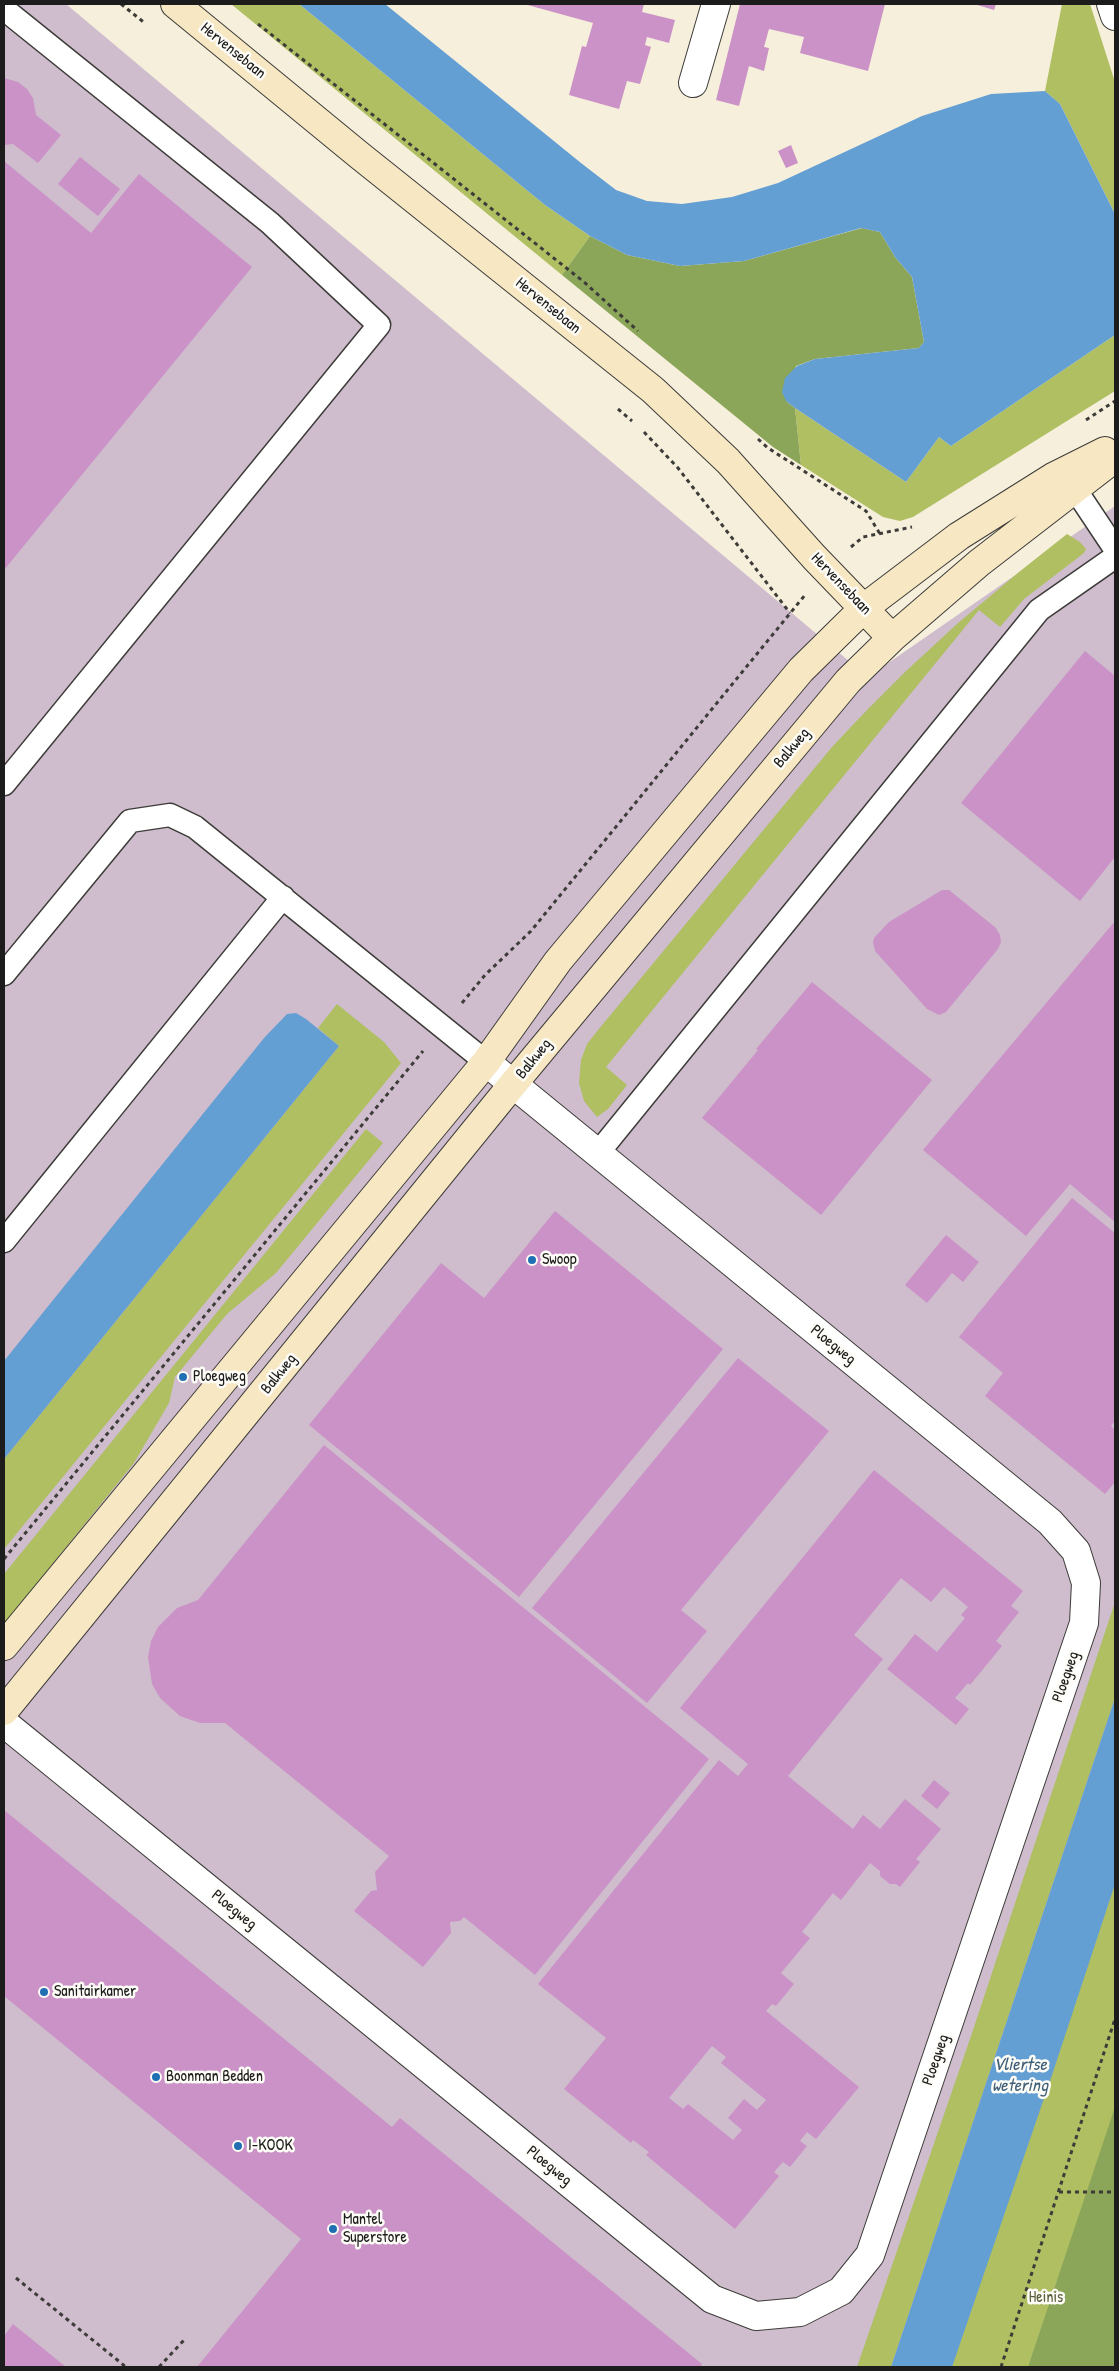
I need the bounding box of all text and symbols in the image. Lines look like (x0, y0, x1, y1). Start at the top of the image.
street label: Hervensebaan (196, 19, 270, 83)
street label: Hervensebaan (511, 274, 585, 338)
street label: Hervensebaan (807, 549, 875, 619)
street label: Balkweg (770, 724, 814, 772)
street label: Balkweg (512, 1035, 556, 1083)
place label: Swoop (542, 1250, 576, 1270)
marker: Swoop (526, 1254, 538, 1266)
street label: Ploegweg (806, 1321, 860, 1369)
street label: Balkweg (257, 1350, 301, 1398)
place label: Ploegweg (193, 1367, 246, 1387)
marker: Ploegweg (177, 1371, 189, 1383)
street label: Ploegweg (1048, 1649, 1084, 1705)
street label: Ploegweg (207, 1886, 261, 1934)
place label: Sanitairkamer (54, 1982, 136, 2002)
marker: Sanitairkamer (38, 1986, 50, 1998)
street label: Ploegweg (918, 2032, 954, 2088)
water label: Vliertse wetering (992, 2054, 1048, 2096)
place label: Boonman Bedden (166, 2067, 263, 2087)
marker: Boonman Bedden (150, 2071, 162, 2083)
place label: I-KOOK (248, 2136, 293, 2156)
marker: I-KOOK (232, 2140, 244, 2152)
street label: Ploegweg (522, 2142, 576, 2190)
place label: Mantel Superstore (343, 2210, 407, 2248)
marker: Mantel Superstore (327, 2223, 339, 2235)
park label: Heinis (1029, 2288, 1063, 2308)

